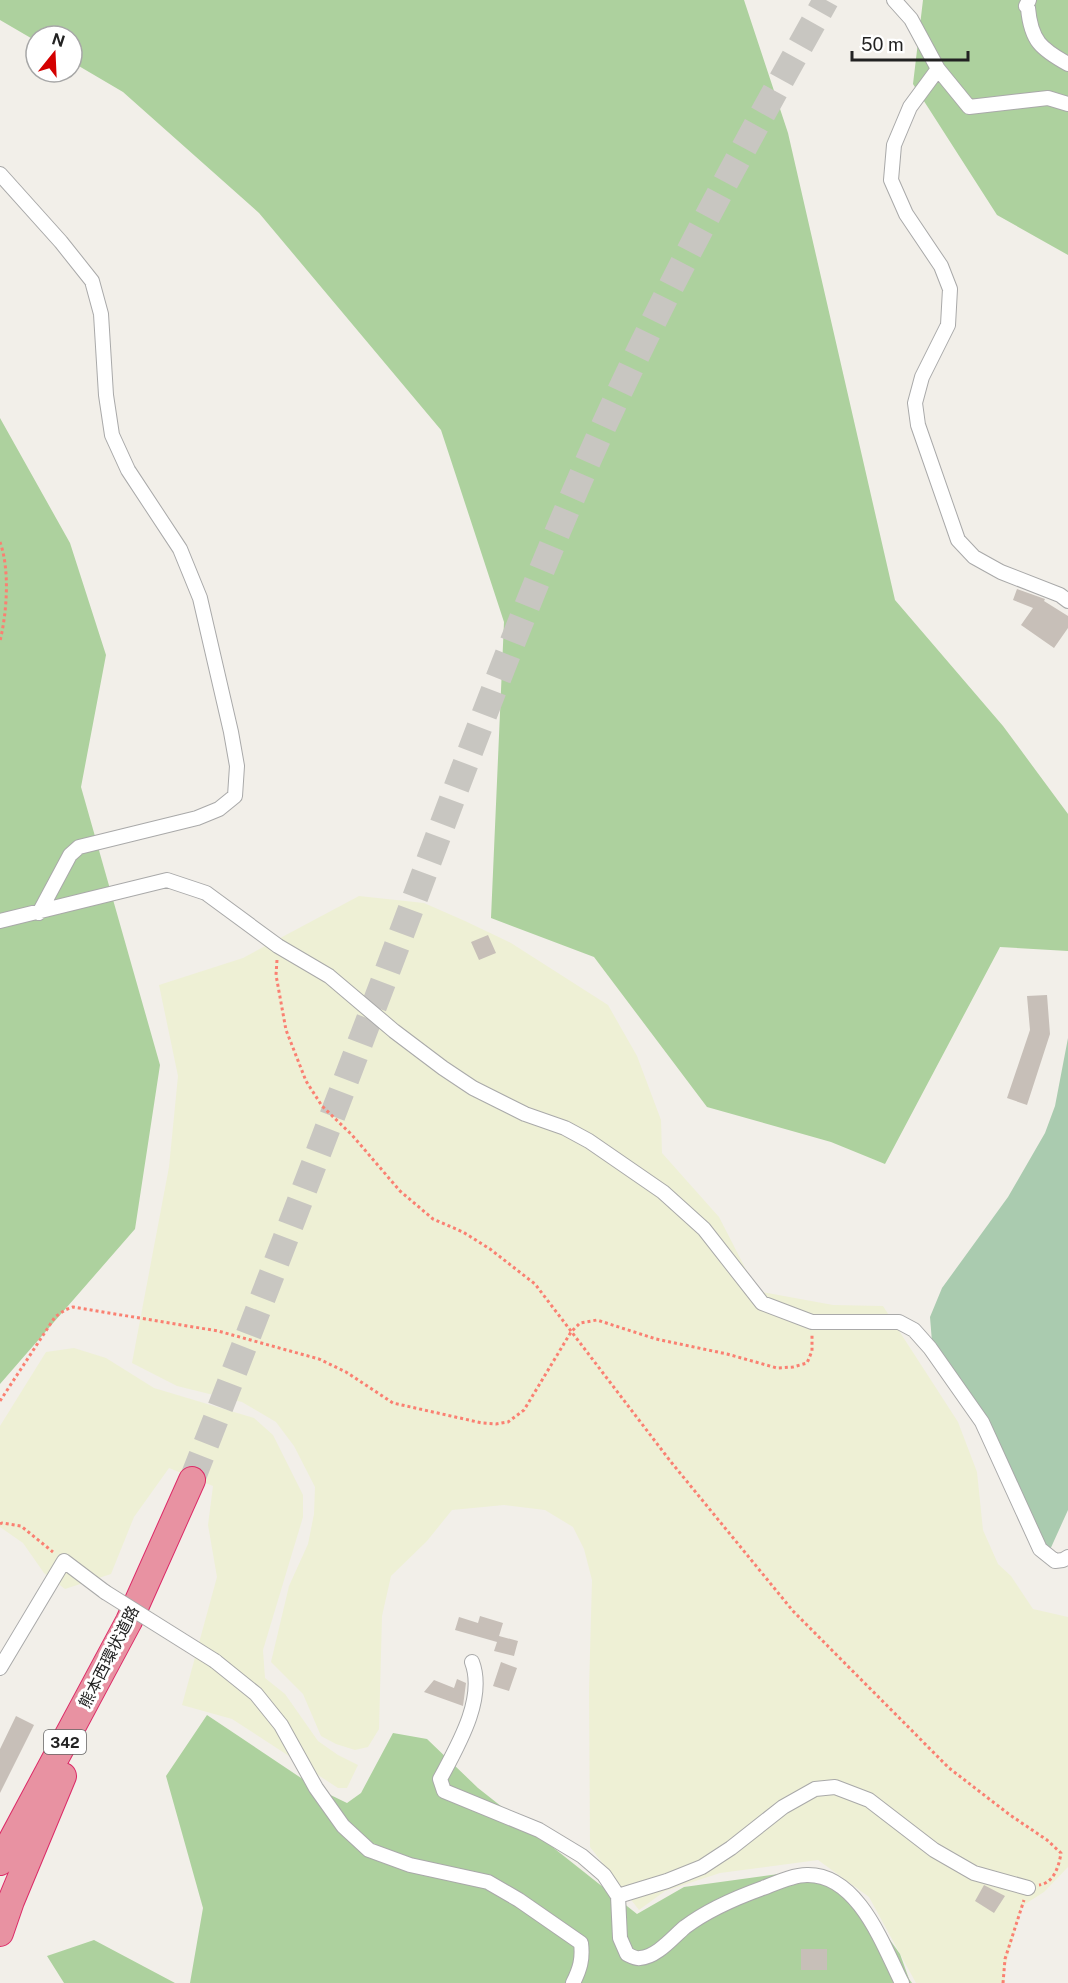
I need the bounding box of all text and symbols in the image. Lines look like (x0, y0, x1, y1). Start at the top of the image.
north arrow (24, 24, 84, 84)
scale bar (852, 24, 968, 62)
text: N (50, 29, 67, 51)
text: 50 m (861, 34, 904, 55)
street label: 熊本西環状道路 (75, 1603, 143, 1711)
road number: 342 (44, 1730, 86, 1754)

